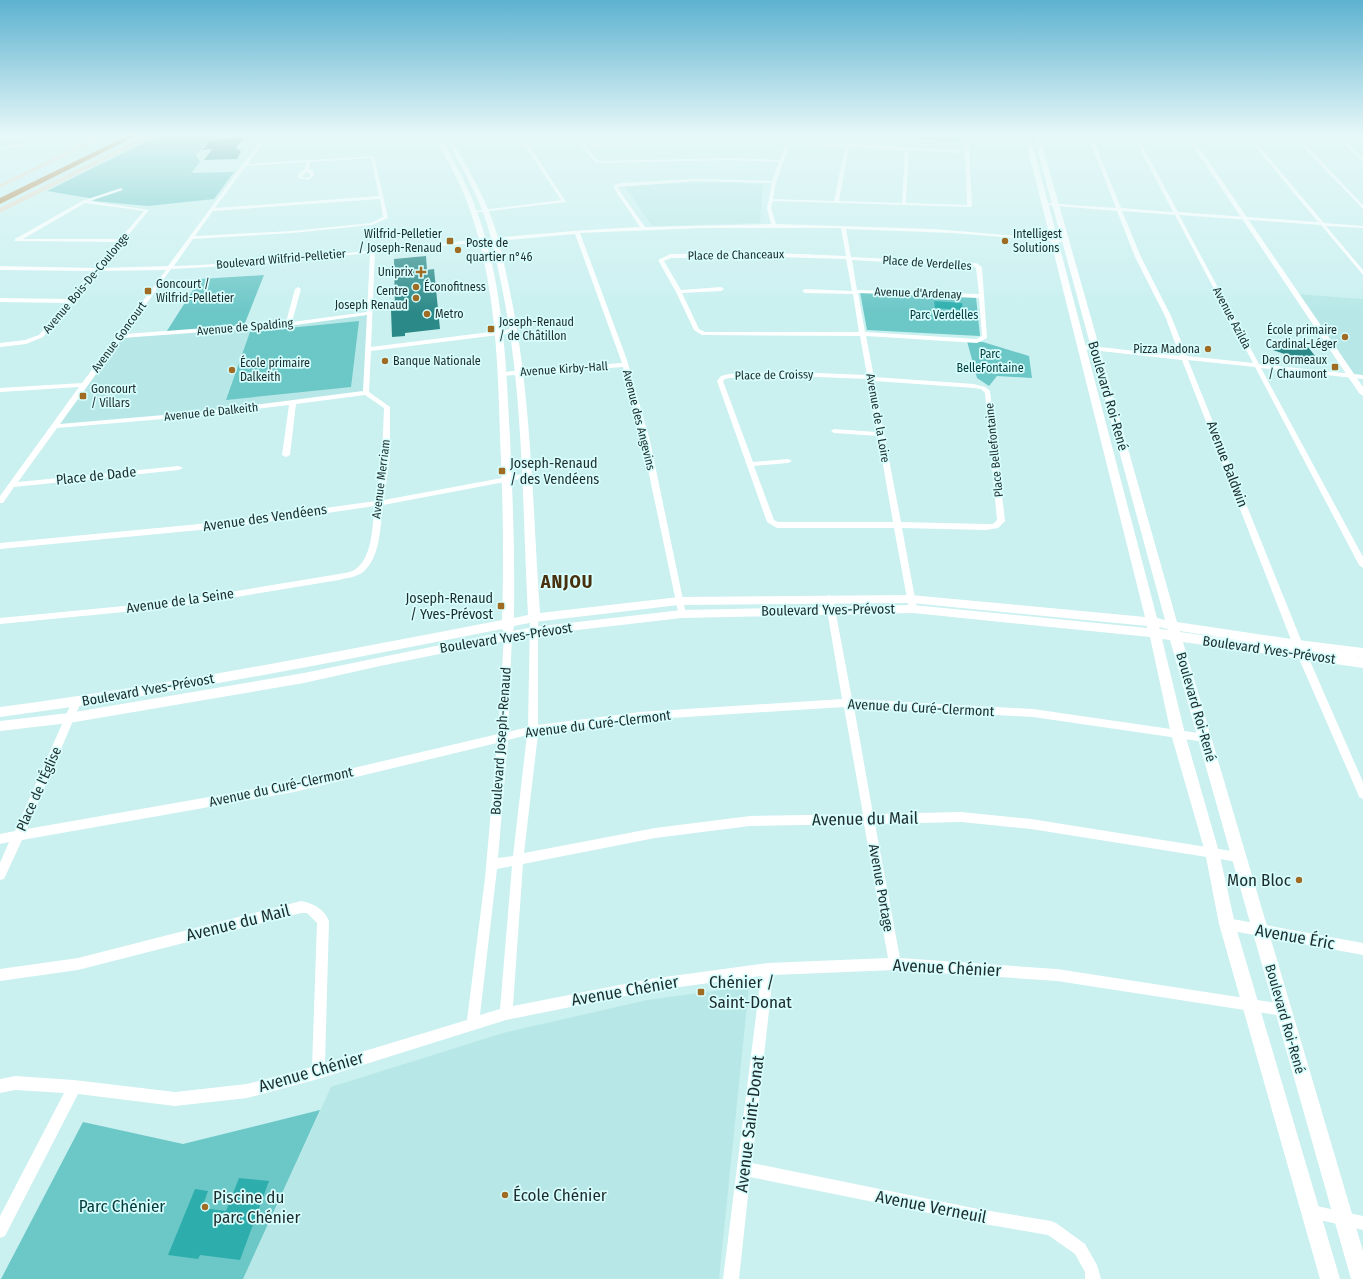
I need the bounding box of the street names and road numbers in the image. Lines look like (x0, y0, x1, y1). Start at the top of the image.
street label: Avenue Bois-De-Coulonge (40, 230, 132, 336)
street label: Boulevard Wilfrid-Pelletier (215, 246, 347, 272)
street label: Place de Chanceaux (688, 247, 785, 263)
street label: Place de Verdelles (882, 253, 972, 273)
street label: Avenue d'Ardenay (874, 284, 963, 302)
street label: Avenue Azilda (1210, 285, 1254, 352)
street label: Avenue Goncourt (89, 299, 149, 375)
street label: Avenue de Spalding (196, 316, 294, 338)
street label: Boulevard Roi-René (1084, 339, 1132, 453)
street label: Avenue Kirby-Hall (520, 359, 608, 379)
street label: Place de Croissy (735, 367, 814, 383)
street label: Avenue des Angevins (620, 368, 658, 472)
street label: Avenue de la Loire (863, 372, 893, 464)
street label: Avenue de Dalkeith (163, 400, 259, 424)
street label: Place Bellefontaine (982, 402, 1006, 498)
street label: Avenue Baldwin (1203, 418, 1251, 510)
street label: Avenue Merriam (369, 439, 393, 519)
street label: Place de Dade (55, 463, 137, 489)
street label: Avenue des Vendéens (202, 501, 328, 535)
street label: Avenue de la Seine (125, 585, 235, 617)
street label: Boulevard Yves-Prévost (761, 600, 896, 620)
street label: Boulevard Yves-Prévost (439, 619, 574, 657)
street label: Boulevard Yves-Prévost (1202, 632, 1337, 668)
street label: Boulevard Roi-René (1172, 650, 1220, 764)
street label: Boulevard Joseph-Renaud (487, 666, 515, 816)
street label: Boulevard Yves-Prévost (81, 670, 216, 710)
street label: Avenue du Curé-Clermont (847, 696, 995, 720)
street label: Avenue du Curé-Clermont (524, 707, 672, 741)
street label: Place de l'Église (12, 744, 65, 834)
street label: Avenue du Curé-Clermont (207, 763, 355, 811)
street label: Avenue du Mail (812, 808, 919, 830)
street label: Avenue Portage (865, 843, 897, 933)
street label: Avenue du Mail (184, 900, 293, 946)
street label: Avenue Éric (1254, 920, 1336, 954)
street label: Avenue Chénier (892, 955, 1002, 981)
street label: Boulevard Roi-René (1261, 962, 1309, 1076)
street label: Avenue Chénier (570, 971, 680, 1011)
street label: Avenue Chénier (256, 1047, 366, 1097)
street label: Avenue Saint-Donat (731, 1054, 769, 1194)
street label: Avenue Verneuil (874, 1186, 989, 1228)

